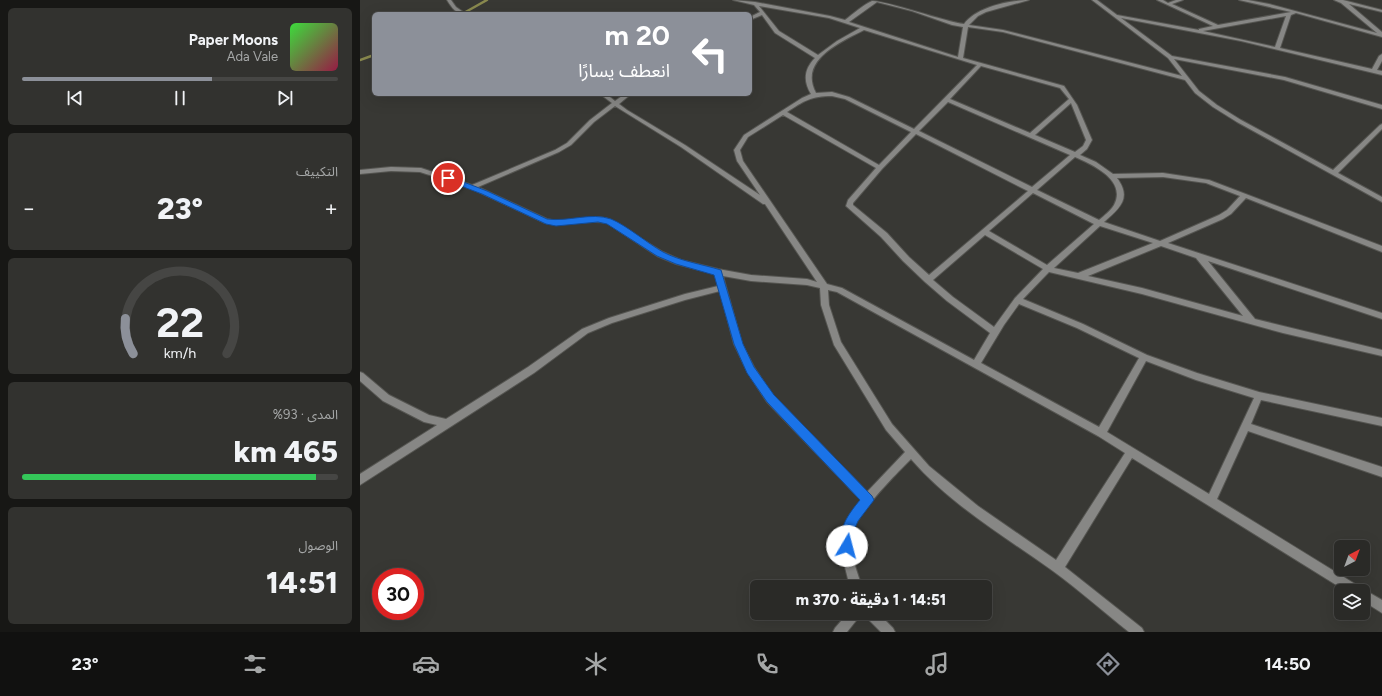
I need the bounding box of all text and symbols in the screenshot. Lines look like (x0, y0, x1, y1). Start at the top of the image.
text: 20 m (605, 18, 670, 52)
icon: left (684, 28, 736, 80)
text: Paper Moons (189, 31, 278, 49)
text: Ada Vale (227, 49, 278, 64)
text: انعطف يسارًا (578, 60, 670, 82)
icon: previous (64, 87, 86, 109)
icon: pause (169, 87, 191, 109)
icon: next (274, 87, 296, 109)
pin (431, 161, 465, 195)
text: التكييف (296, 164, 338, 179)
icon: arrive (437, 167, 459, 189)
text: 23° (157, 190, 203, 227)
text: − (22, 195, 36, 222)
text: + (324, 195, 338, 222)
text: 22 (156, 297, 204, 347)
text: km/h (164, 344, 196, 362)
text: المدى · 93% (273, 407, 338, 422)
text: 465 km (233, 433, 338, 470)
position arrow (826, 525, 868, 567)
text: الوصول (298, 538, 338, 553)
north arrow (1334, 540, 1370, 576)
map controls (1334, 540, 1370, 620)
text: 14:51 (266, 564, 338, 601)
speed limit sign: 30 (372, 568, 424, 620)
button: layers (1334, 584, 1370, 620)
text: 14:51 · 1 دقيقة · 370 m (796, 591, 946, 609)
icon: filters (241, 650, 269, 678)
icon: car (412, 650, 440, 678)
icon: climate (582, 650, 610, 678)
icon: phone (753, 650, 781, 678)
icon: music (923, 650, 951, 678)
icon: directions (1094, 650, 1122, 678)
text: 23° (71, 653, 99, 675)
text: 14:50 (1264, 653, 1311, 675)

